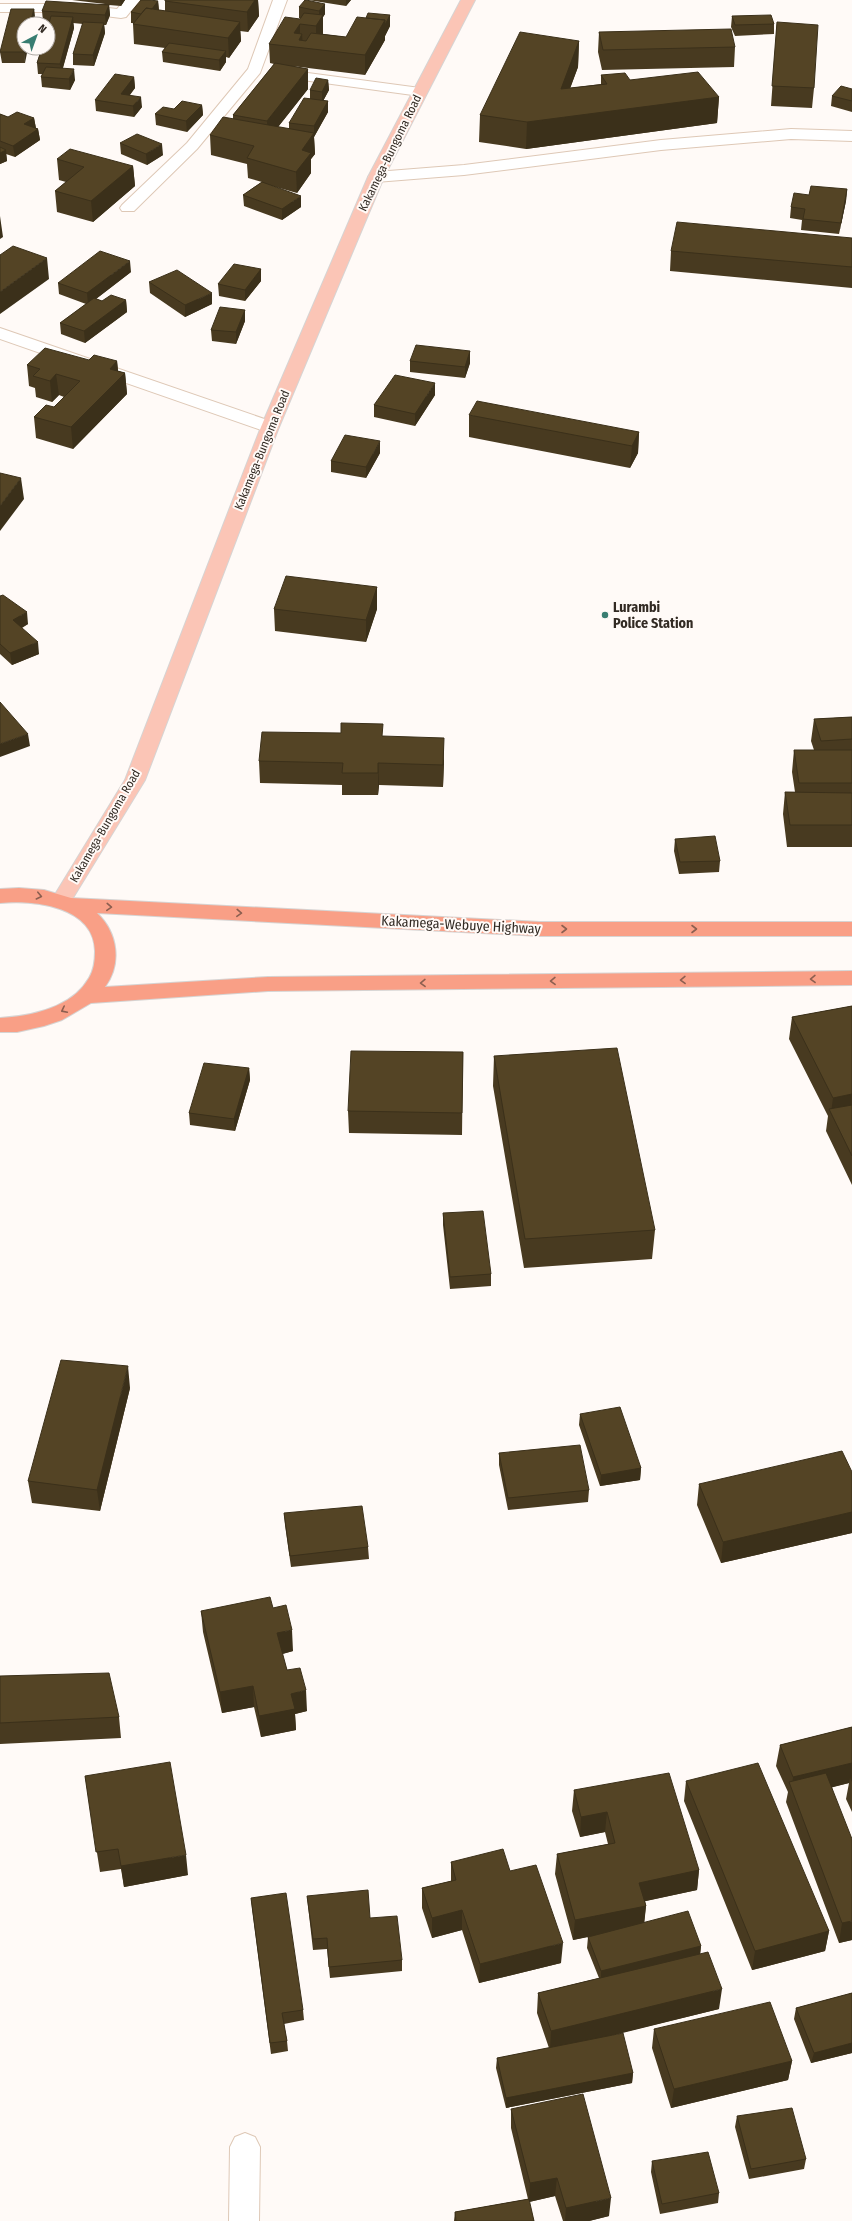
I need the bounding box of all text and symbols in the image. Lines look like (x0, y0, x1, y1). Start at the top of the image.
north arrow (16, 16, 56, 56)
text: N (35, 22, 49, 36)
street label: Kakamega-Bungoma Road (356, 92, 424, 214)
street label: Kakamega-Bungoma Road (232, 388, 292, 512)
place label: Lurambi Police Station (613, 599, 693, 632)
marker: Lurambi Police Station (600, 610, 610, 620)
street label: Kakamega-Bungoma Road (67, 767, 143, 885)
one-way arrow (36, 892, 42, 900)
one-way arrow (106, 902, 112, 911)
one-way arrow (236, 909, 242, 918)
street label: Kakamega-Webuye Highway (381, 912, 542, 938)
one-way arrow (561, 925, 567, 933)
one-way arrow (691, 925, 697, 933)
one-way arrow (810, 975, 816, 983)
one-way arrow (680, 976, 686, 984)
one-way arrow (550, 977, 556, 985)
one-way arrow (420, 978, 426, 987)
one-way arrow (61, 1006, 68, 1013)

